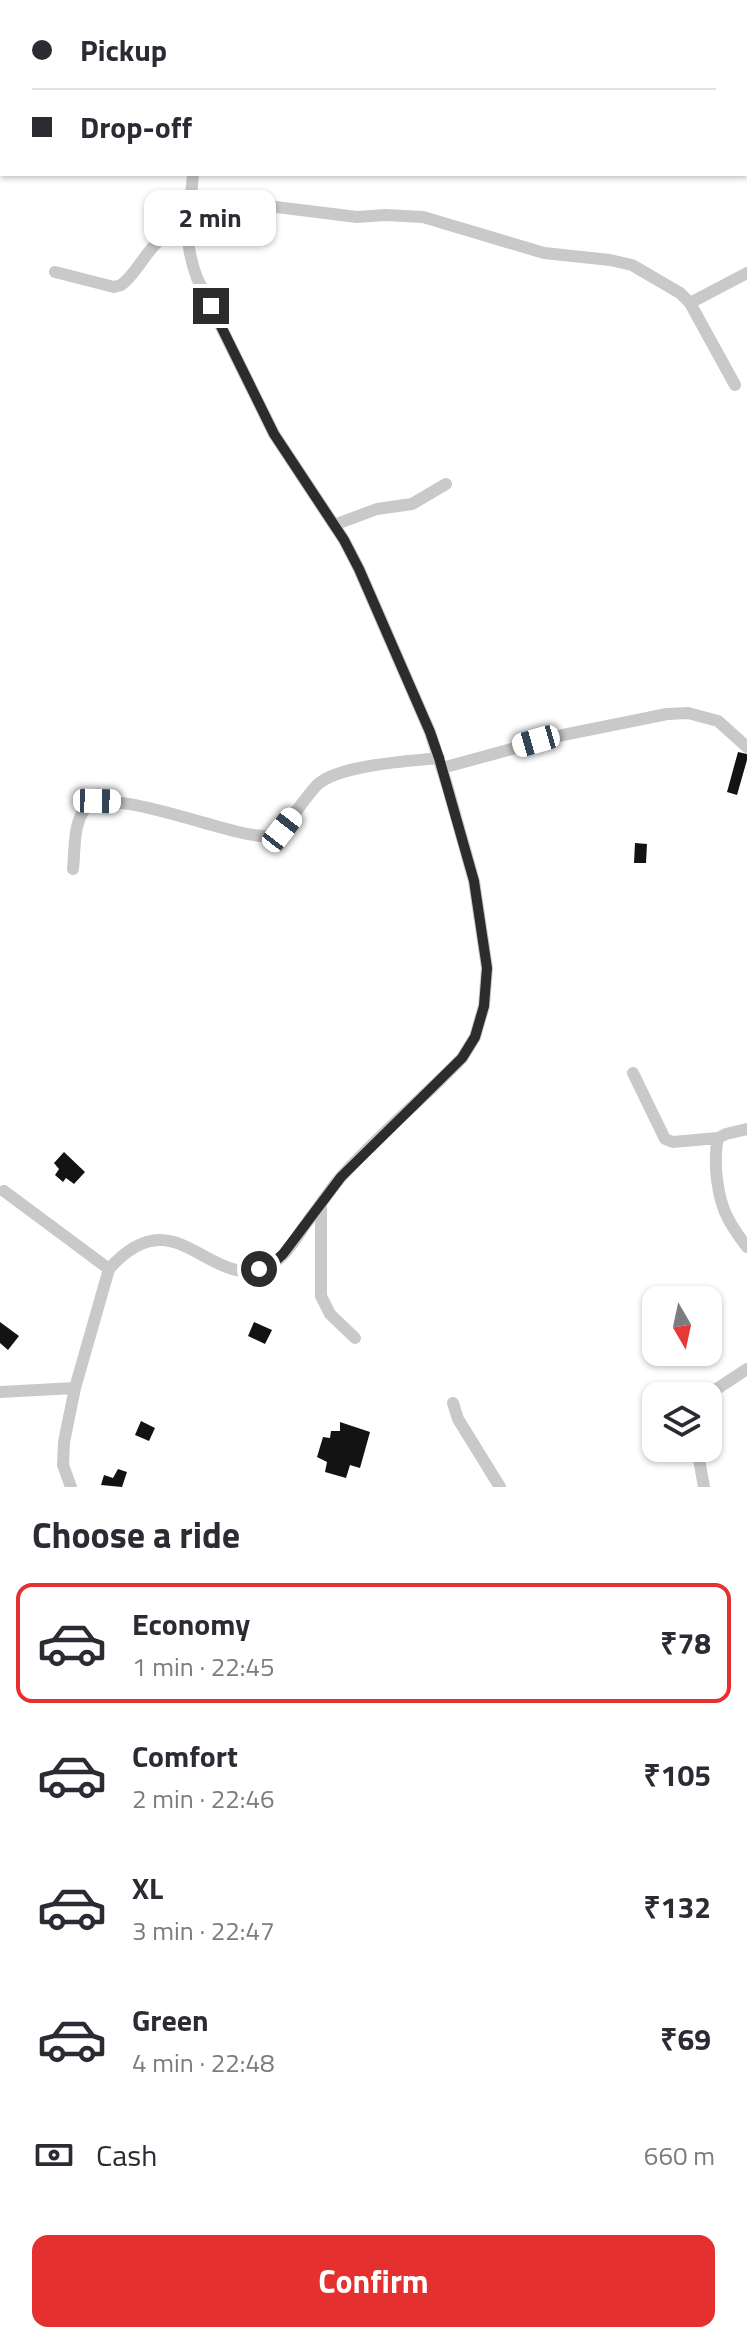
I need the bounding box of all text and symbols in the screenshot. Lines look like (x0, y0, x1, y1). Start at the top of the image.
text: Pickup (80, 27, 167, 73)
text: Drop-off (80, 104, 192, 150)
callout: 2 min (145, 190, 277, 246)
text: 2 min (178, 198, 242, 237)
route end (193, 288, 229, 324)
car (510, 723, 562, 759)
car (73, 789, 121, 813)
car (258, 804, 306, 856)
route start (241, 1251, 277, 1287)
north arrow (642, 1286, 722, 1366)
map controls (642, 1286, 722, 1462)
button: layers (642, 1382, 722, 1462)
text: Choose a ride (32, 1507, 240, 1562)
text: Economy (132, 1601, 250, 1647)
icon: car (36, 1607, 108, 1679)
text: ₹78 (660, 1620, 711, 1666)
text: 1 min · 22:45 (132, 1647, 275, 1686)
text: Comfort (132, 1733, 238, 1779)
icon: car (36, 1739, 108, 1811)
text: ₹105 (643, 1752, 711, 1798)
text: 2 min · 22:46 (132, 1779, 275, 1818)
text: XL (132, 1865, 163, 1911)
icon: car (36, 1871, 108, 1943)
text: ₹132 (643, 1884, 711, 1930)
text: 3 min · 22:47 (132, 1911, 275, 1950)
text: Green (132, 1997, 209, 2043)
icon: car (36, 2003, 108, 2075)
text: ₹69 (660, 2016, 711, 2062)
text: 4 min · 22:48 (132, 2043, 275, 2082)
text: Cash (96, 2132, 157, 2178)
icon: cash (32, 2133, 76, 2177)
text: 660 m (644, 2136, 715, 2175)
button: Confirm (32, 2235, 715, 2327)

